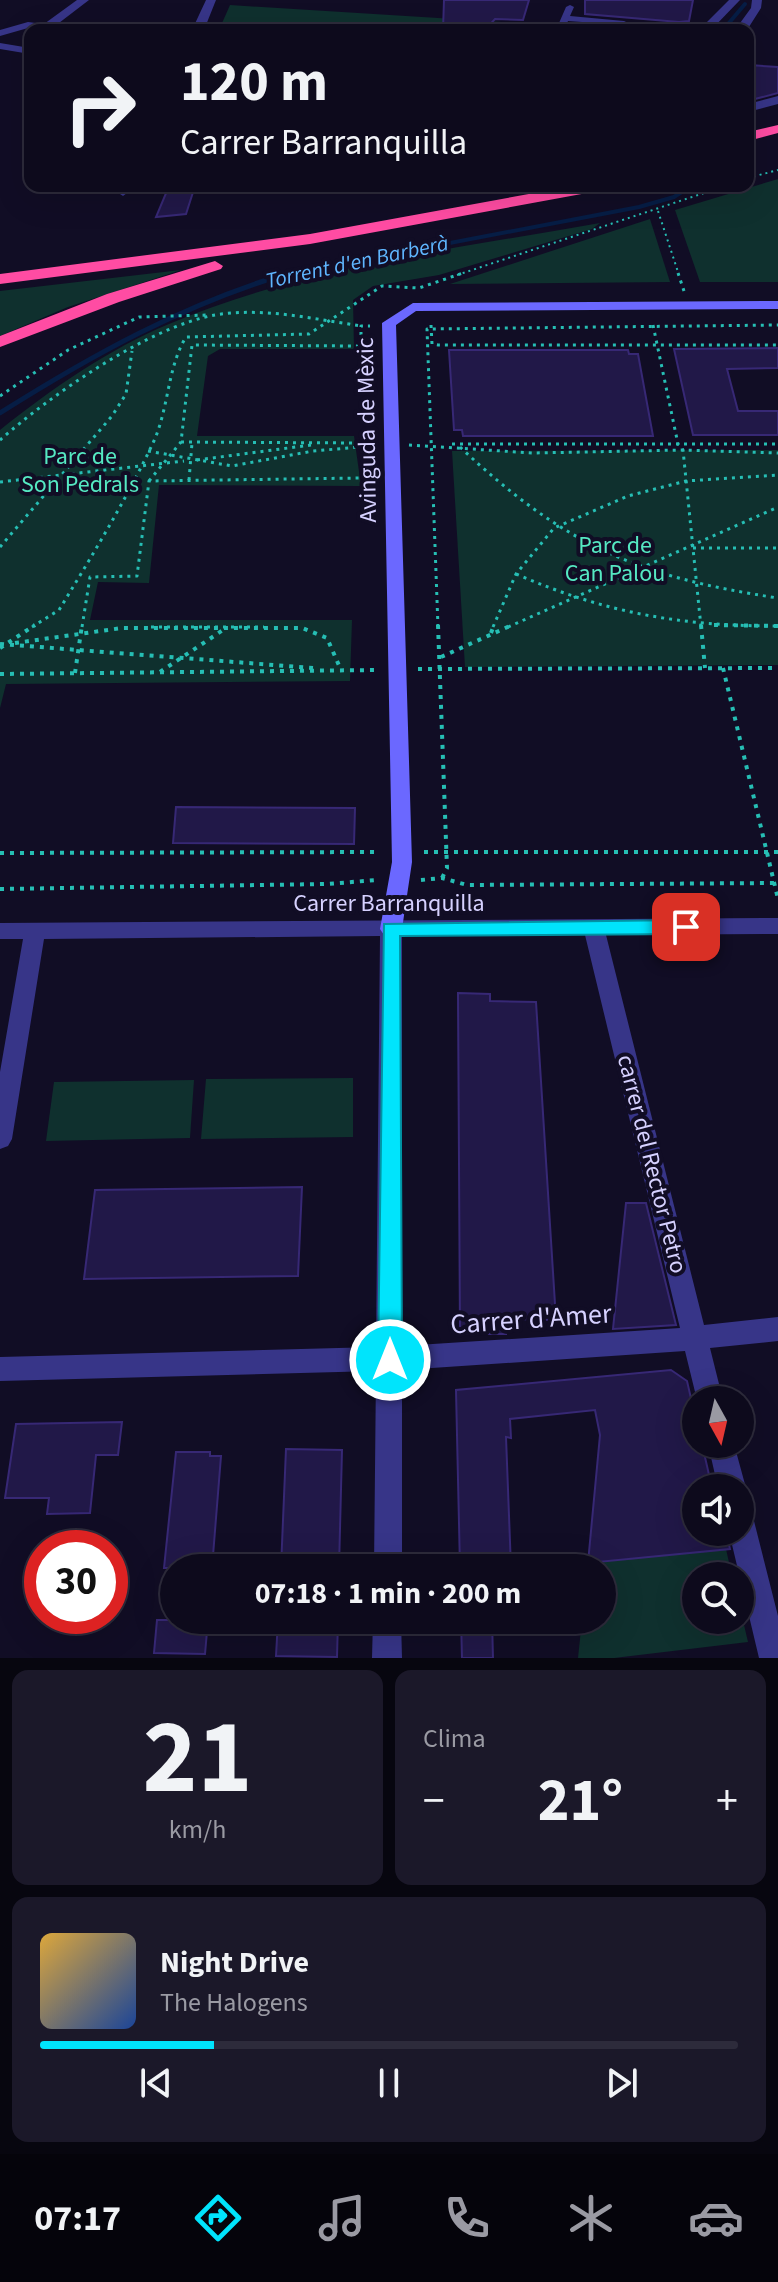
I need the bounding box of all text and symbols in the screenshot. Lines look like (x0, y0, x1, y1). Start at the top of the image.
text: 120 m (180, 43, 328, 122)
icon: right (48, 56, 152, 160)
text: Carrer Barranquilla (180, 117, 467, 168)
water label: Torrent d'en Barberà (263, 227, 452, 297)
street label: Avinguda de Mèxic (348, 337, 386, 523)
park label: Parc de Son Pedrals (21, 439, 139, 502)
park label: Parc de Can Palou (565, 528, 665, 591)
street label: Carrer Barranquilla (293, 886, 485, 921)
pin (652, 893, 720, 961)
icon: arrive (664, 905, 708, 949)
street label: carrer del Rector Petro (608, 1051, 696, 1277)
street label: Carrer d'Amer (449, 1293, 613, 1345)
position arrow (348, 1318, 432, 1402)
north arrow (682, 1386, 754, 1458)
map controls (682, 1386, 754, 1634)
button: sound (682, 1474, 754, 1546)
speed limit sign: 30 (24, 1530, 128, 1634)
button: search (682, 1562, 754, 1634)
text: 07:18 · 1 min · 200 m (255, 1572, 521, 1615)
text: 21 (143, 1685, 252, 1833)
text: Clima (423, 1720, 486, 1757)
text: 21° (538, 1759, 623, 1844)
text: − (423, 1770, 445, 1833)
text: + (716, 1770, 738, 1833)
text: km/h (169, 1811, 226, 1848)
text: Night Drive (160, 1941, 309, 1984)
text: The Halogens (160, 1984, 308, 2021)
icon: previous (134, 2061, 178, 2105)
icon: pause (367, 2061, 411, 2105)
icon: next (600, 2061, 644, 2105)
icon: directions (190, 2190, 246, 2246)
icon: music (314, 2190, 370, 2246)
icon: phone (439, 2190, 495, 2246)
icon: climate (563, 2190, 619, 2246)
icon: car (688, 2190, 744, 2246)
text: 07:17 (34, 2193, 121, 2244)

